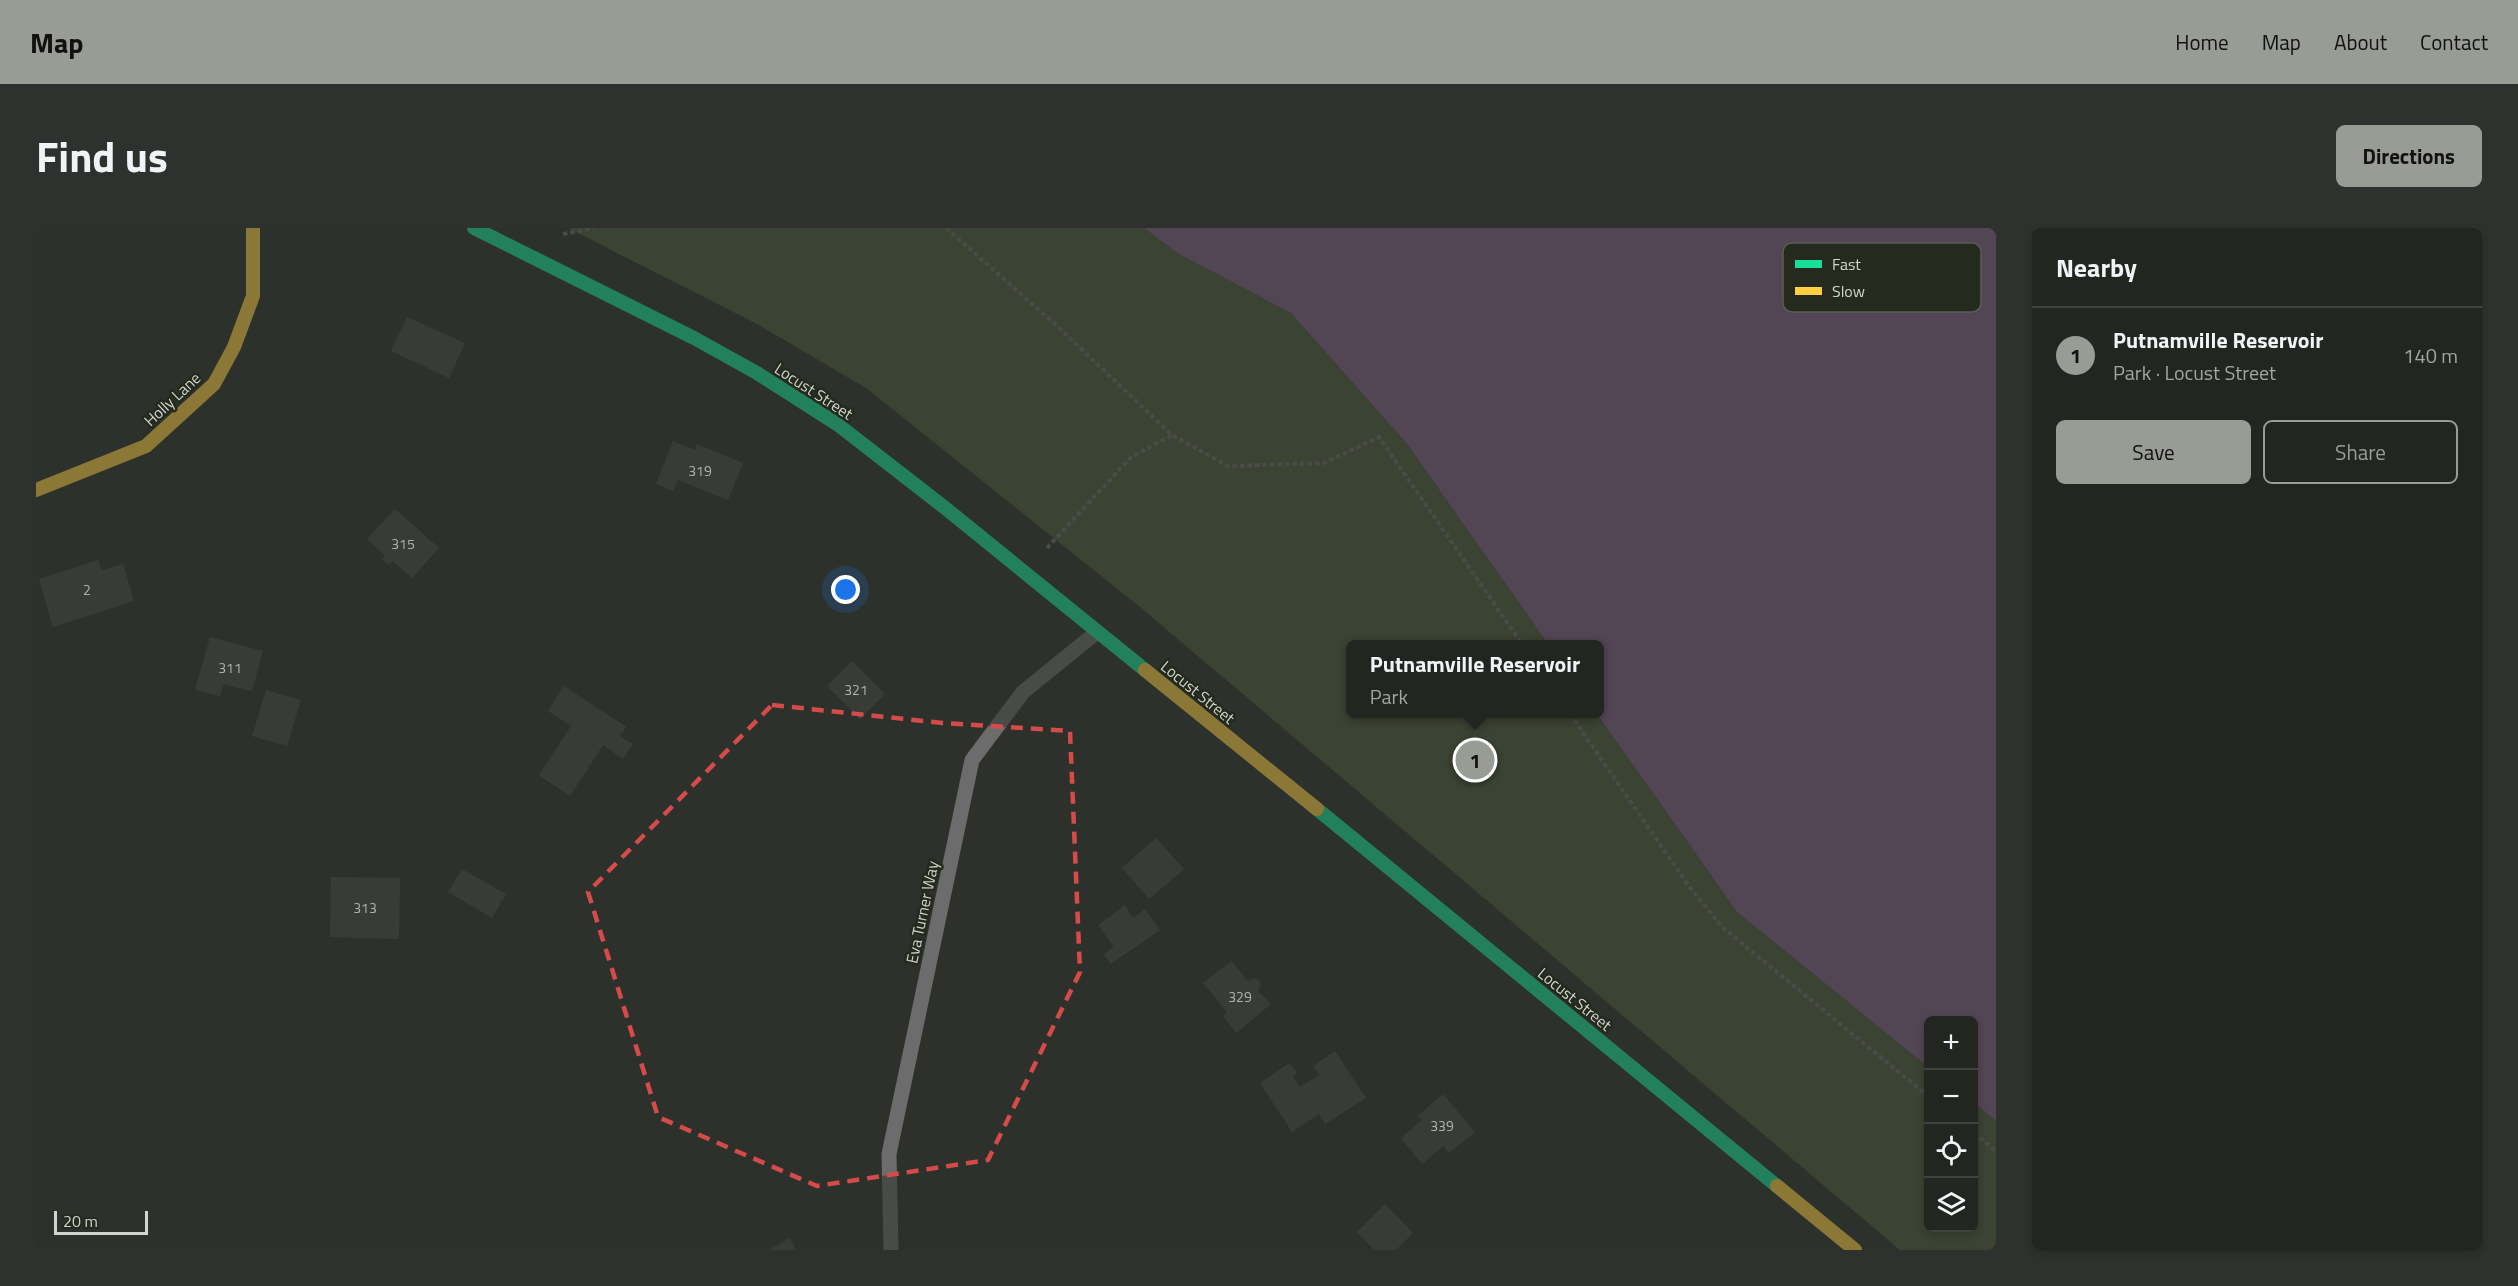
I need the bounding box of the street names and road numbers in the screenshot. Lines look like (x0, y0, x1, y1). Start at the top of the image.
street label: Locust Street (770, 357, 858, 426)
street label: Holly Lane (138, 366, 206, 432)
street label: Locust Street (1156, 655, 1241, 730)
street label: Eva Turner Way (899, 858, 945, 965)
street label: Locust Street (1533, 962, 1618, 1037)

